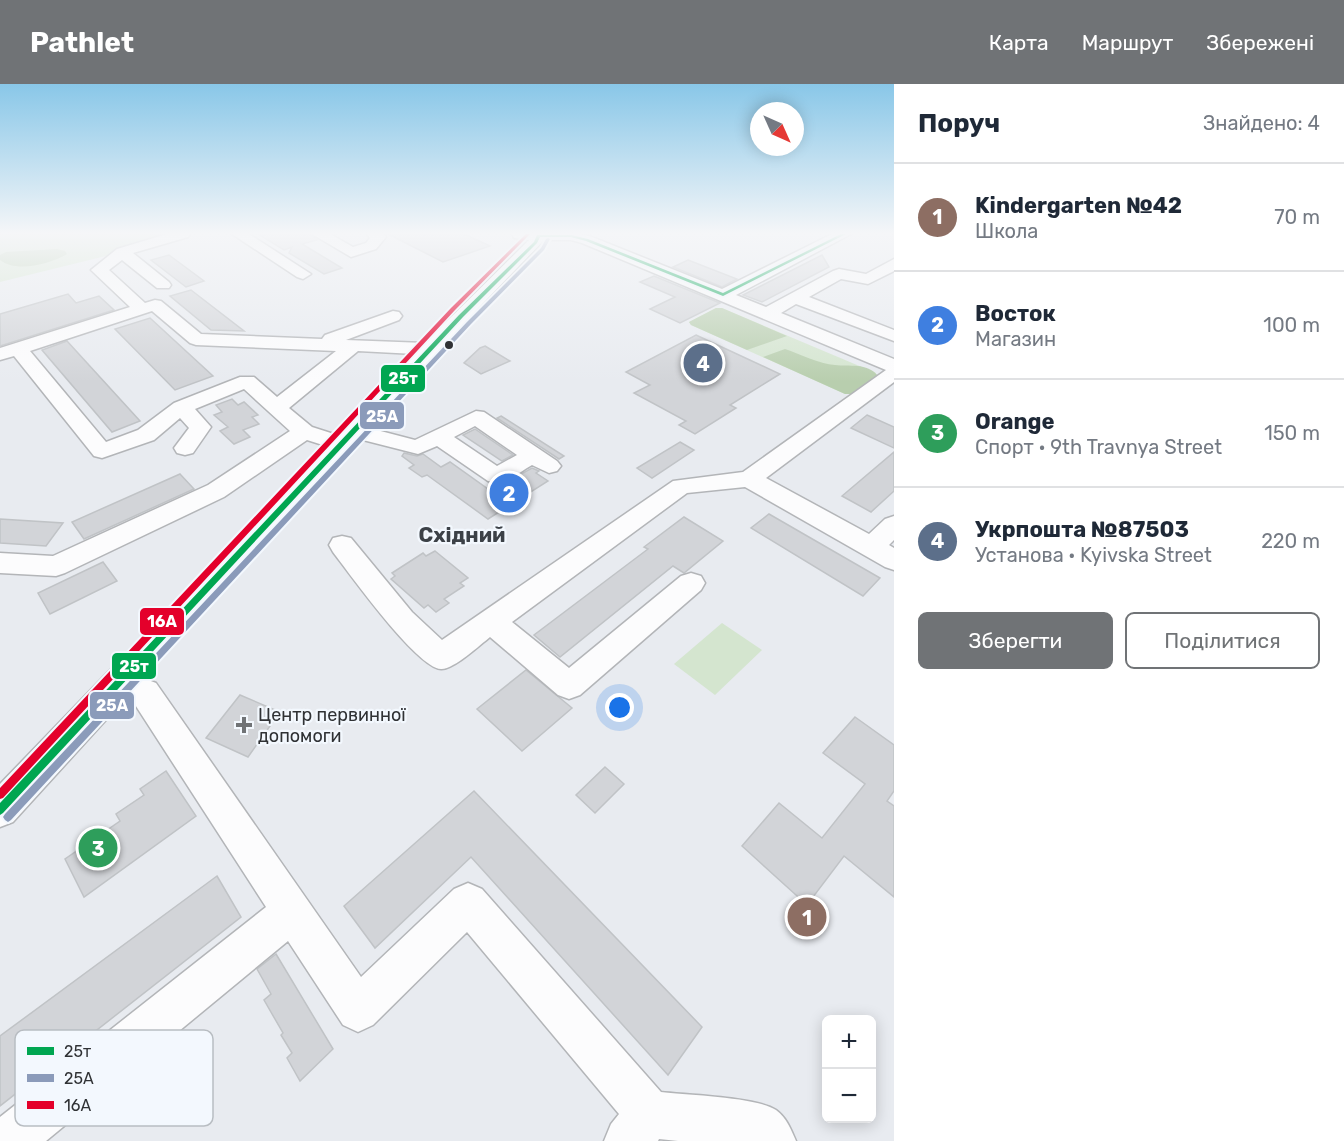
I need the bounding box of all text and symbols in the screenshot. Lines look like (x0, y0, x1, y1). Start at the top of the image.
text: Pathlet (30, 26, 134, 59)
text: Карта (989, 30, 1049, 55)
text: Маршрут (1082, 30, 1173, 55)
text: Збережені (1206, 30, 1314, 55)
north arrow (750, 102, 804, 156)
text: Поруч (918, 108, 1000, 139)
text: Знайдено: 4 (1203, 111, 1320, 135)
text: Kindergarten №42 (975, 192, 1182, 219)
text: 1 (933, 205, 942, 229)
text: 70 m (1274, 205, 1320, 229)
text: Школа (975, 219, 1038, 243)
text: Восток (975, 300, 1056, 327)
text: 2 (931, 313, 944, 337)
text: 100 m (1263, 313, 1320, 337)
text: Магазин (975, 327, 1056, 351)
unlabelled marker (443, 339, 455, 351)
pin: 4 (684, 340, 722, 386)
line badge: 25т (380, 364, 426, 393)
text: 25т (388, 369, 418, 388)
line badge: 25А (359, 401, 405, 430)
text: 25А (366, 407, 399, 426)
text: Orange (975, 408, 1055, 435)
text: 3 (931, 421, 944, 445)
text: 150 m (1264, 421, 1320, 445)
text: Спорт · 9th Travnya Street (975, 435, 1222, 459)
pin: 2 (490, 470, 528, 516)
text: Укрпошта №87503 (975, 516, 1189, 543)
district label: Східний (418, 522, 506, 547)
text: 4 (931, 529, 944, 553)
text: 220 m (1261, 529, 1320, 553)
text: Установа · Kyivska Street (975, 543, 1212, 567)
line badge: 16А (139, 607, 185, 636)
text: 16А (147, 612, 177, 631)
button: Зберегти (918, 612, 1113, 669)
button: Поділитися (1125, 612, 1320, 669)
line badge: 25т (111, 652, 157, 680)
text: 25т (119, 657, 149, 676)
line badge: 25А (89, 691, 135, 720)
your location (605, 693, 634, 722)
text: 25А (96, 696, 129, 715)
place label: Центр первинної допомоги (258, 704, 406, 747)
marker: Центр первинної допомоги (235, 716, 253, 734)
pin: 3 (78, 826, 118, 870)
pin: 1 (788, 894, 826, 940)
map controls (822, 1015, 876, 1123)
button: + (822, 1015, 876, 1069)
legend (15, 1030, 213, 1126)
text: 25т (64, 1042, 91, 1061)
text: 25А (64, 1069, 94, 1088)
button: − (822, 1069, 876, 1123)
text: 16А (64, 1096, 91, 1115)

